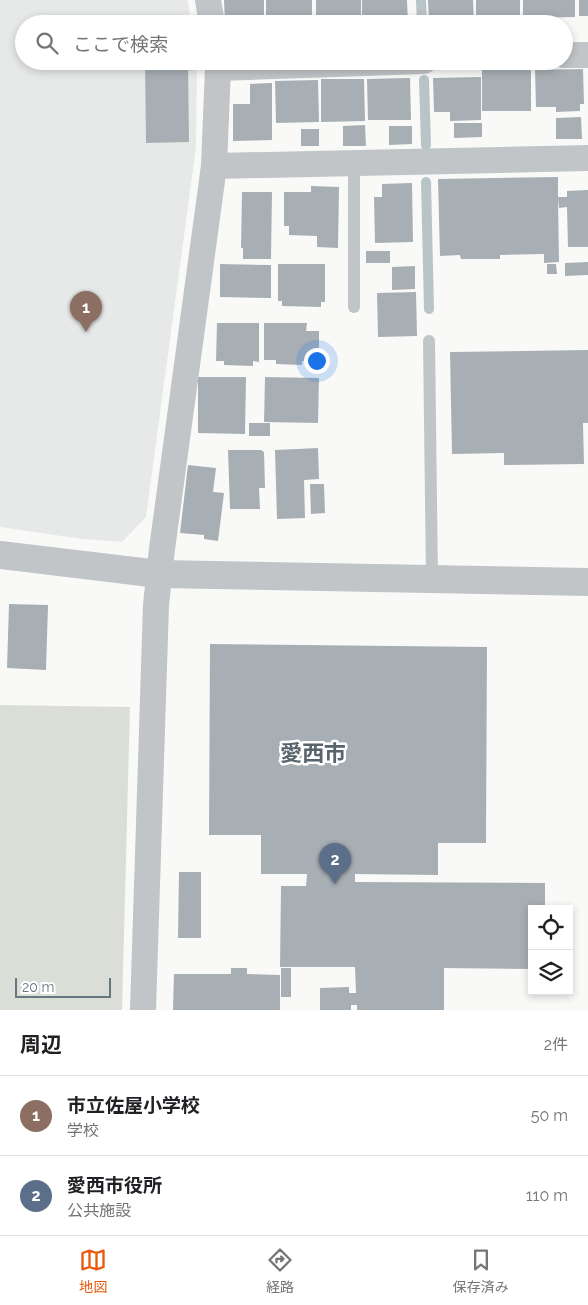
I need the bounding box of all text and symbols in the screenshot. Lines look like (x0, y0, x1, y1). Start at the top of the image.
search box (15, 15, 573, 70)
icon: search (33, 29, 61, 57)
text: ここで検索 (73, 33, 168, 55)
pin: 1 (70, 291, 102, 332)
your location (304, 348, 330, 374)
district label: 愛西市 (280, 740, 346, 766)
pin: 2 (319, 843, 351, 884)
map controls (528, 905, 573, 995)
button: locate (528, 905, 573, 950)
button: layers (528, 950, 573, 995)
scale bar (15, 975, 111, 998)
text: 20 m (22, 979, 54, 995)
text: 周辺 (20, 1032, 62, 1057)
text: 2件 (544, 1035, 568, 1054)
text: 市立佐屋小学校 (67, 1094, 200, 1116)
text: 1 (32, 1106, 40, 1125)
text: 50 m (531, 1106, 568, 1125)
text: 学校 (67, 1121, 99, 1140)
text: 愛西市役所 (67, 1174, 162, 1196)
text: 2 (31, 1186, 41, 1205)
text: 110 m (526, 1186, 568, 1205)
text: 公共施設 (67, 1201, 131, 1220)
tab: 地図 (79, 1246, 107, 1296)
tab: 経路 (266, 1246, 294, 1296)
tab: 保存済み (453, 1246, 509, 1296)

